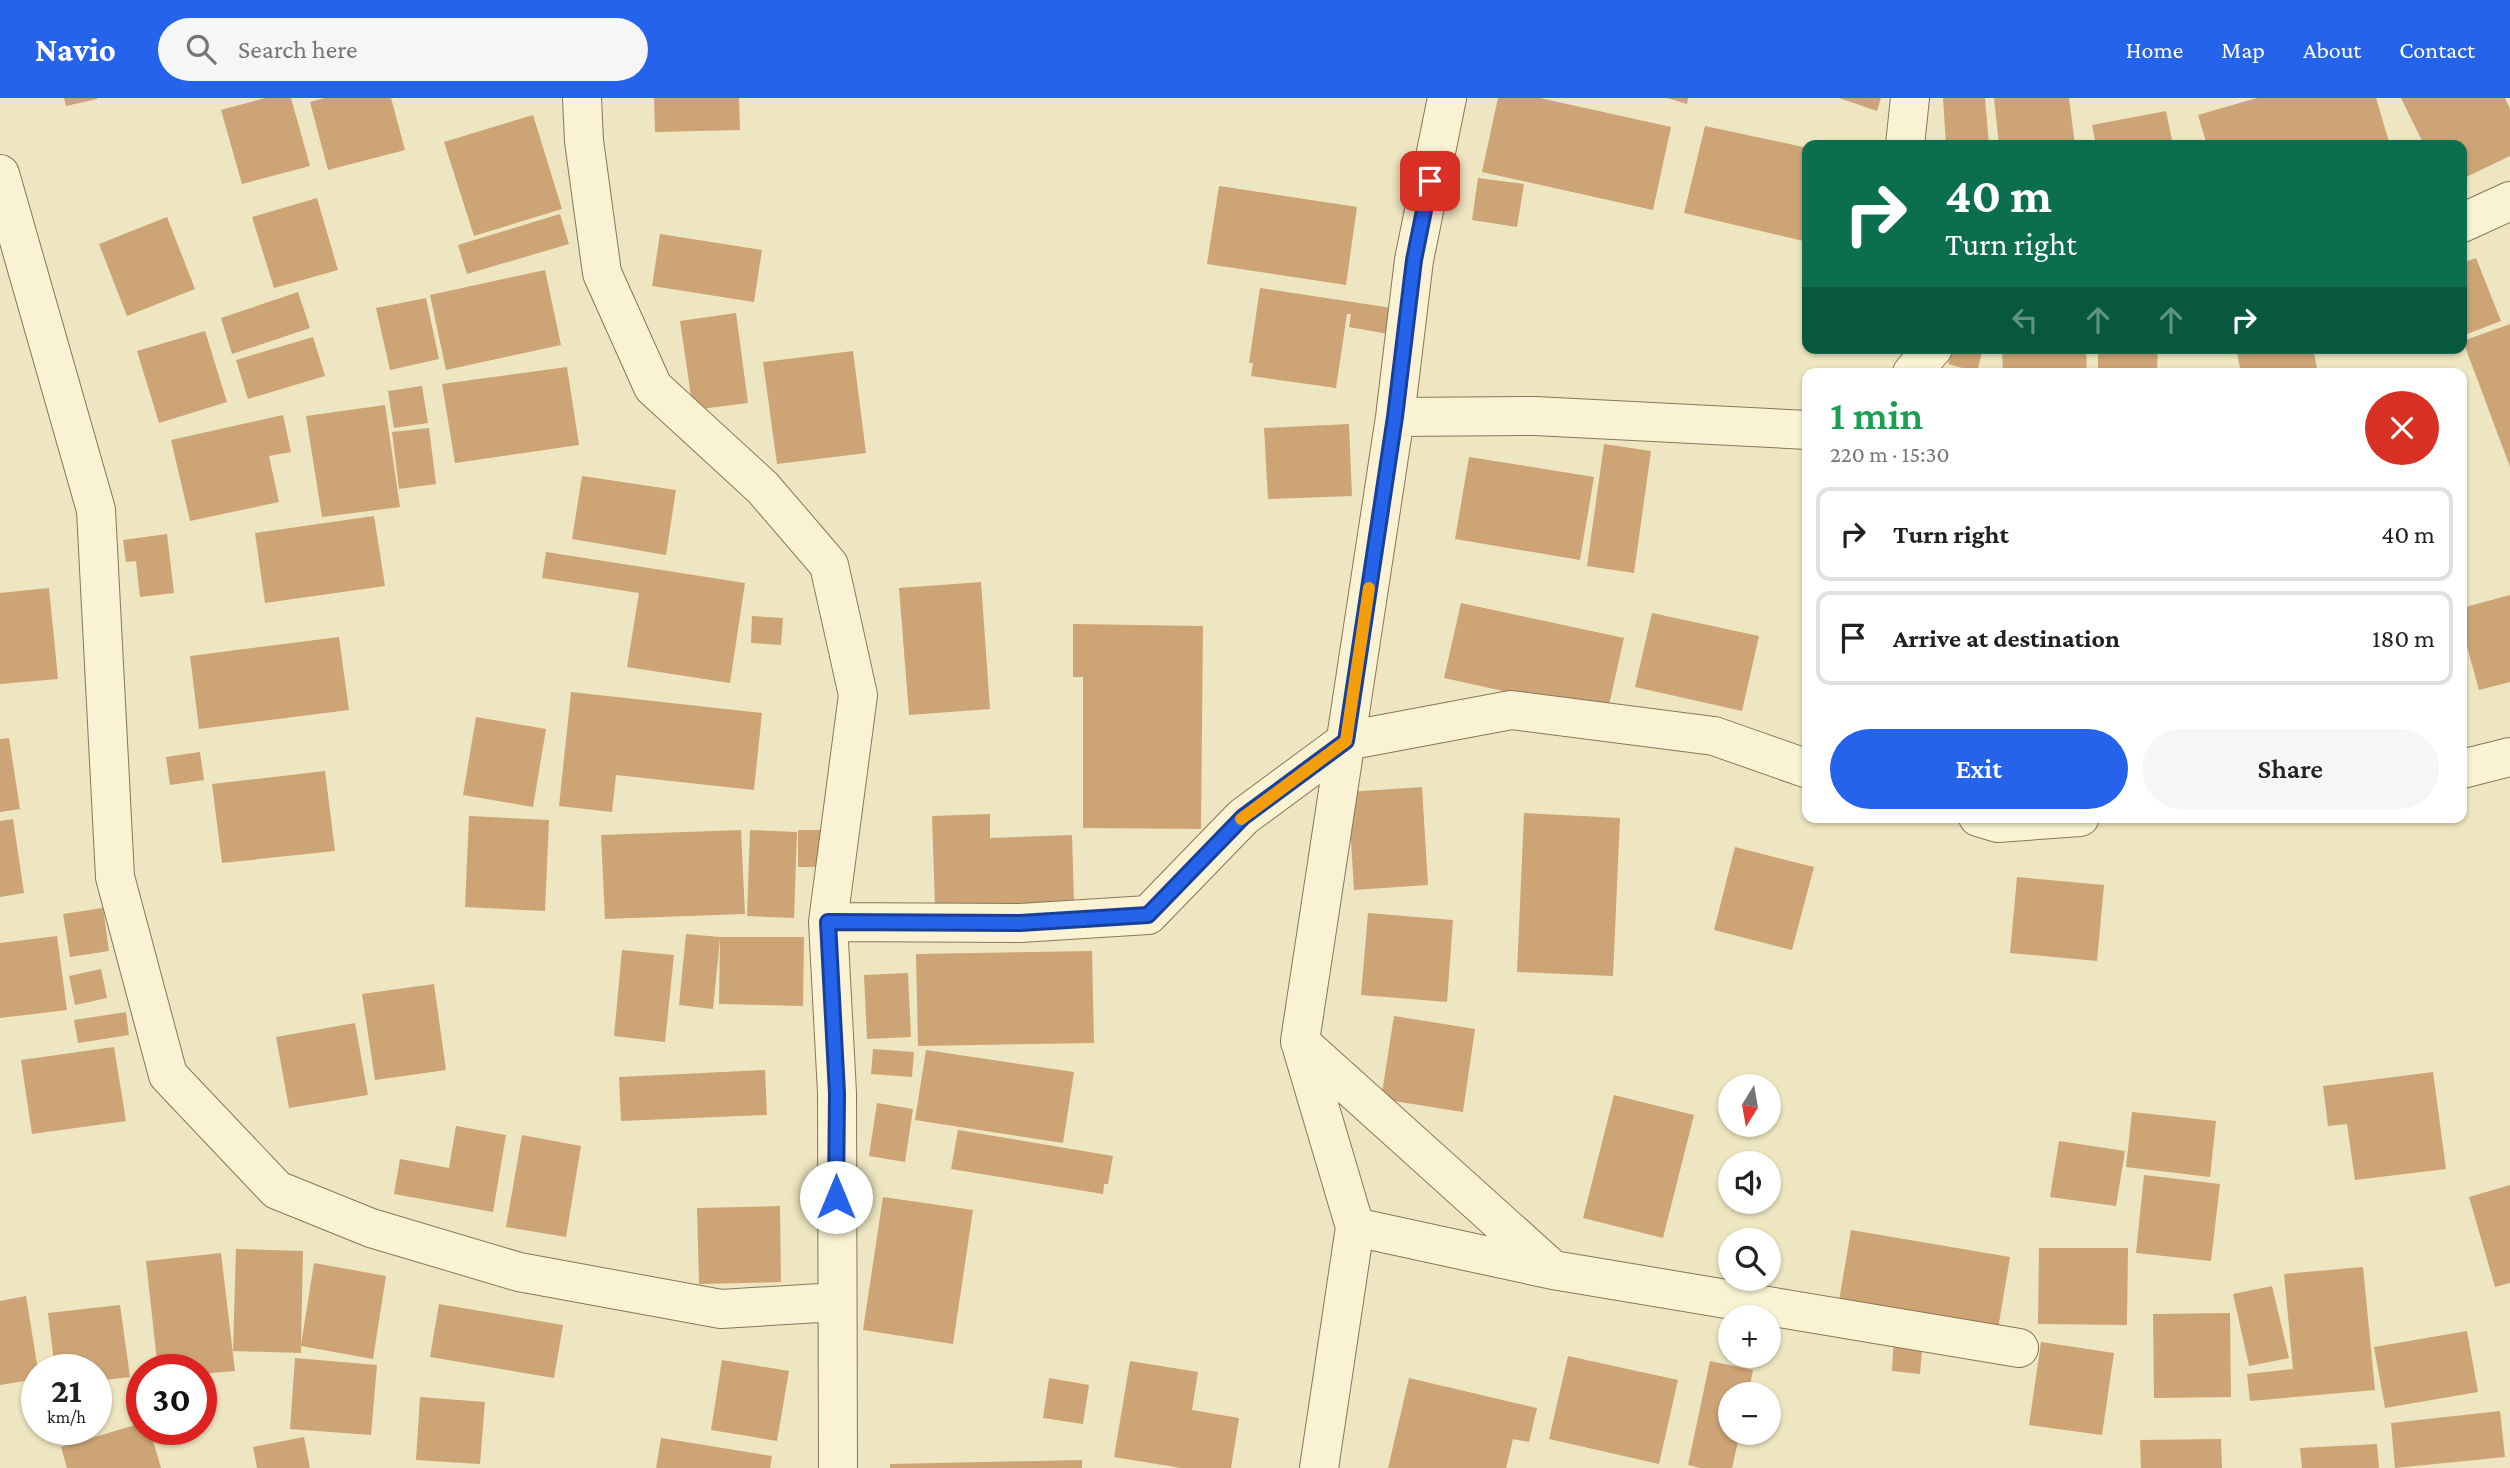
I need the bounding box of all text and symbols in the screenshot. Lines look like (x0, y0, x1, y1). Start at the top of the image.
search box (158, 18, 648, 81)
icon: search (182, 30, 220, 68)
text: Navio (35, 31, 116, 68)
text: Search here (238, 35, 357, 64)
text: Home (2126, 36, 2183, 63)
text: Map (2221, 36, 2265, 63)
text: About (2303, 36, 2361, 63)
text: Contact (2399, 36, 2475, 63)
pin (1400, 151, 1460, 211)
icon: arrive (1411, 162, 1449, 200)
icon: right (1830, 168, 1921, 259)
text: 40 m (1945, 168, 2052, 223)
text: Turn right (1945, 226, 2077, 262)
icon: left (2006, 301, 2044, 339)
icon: ahead (2079, 301, 2117, 339)
icon: ahead (2152, 301, 2190, 339)
icon: right (2225, 301, 2263, 339)
text: 1 min (1830, 391, 1923, 438)
button: close (2365, 391, 2439, 465)
text: 220 m · 15:30 (1830, 441, 1949, 467)
icon: right (1834, 515, 1872, 553)
text: Turn right (1893, 520, 2009, 549)
text: 40 m (2381, 520, 2435, 549)
icon: arrive (1834, 619, 1872, 657)
text: Arrive at destination (1893, 624, 2120, 653)
text: 180 m (2372, 624, 2435, 653)
button: Exit (1830, 729, 2128, 809)
button: Share (2142, 729, 2439, 809)
north arrow (1718, 1074, 1782, 1138)
map controls (1718, 1074, 1781, 1445)
button: sound (1718, 1151, 1781, 1214)
position arrow (799, 1160, 873, 1234)
button: search (1718, 1228, 1781, 1291)
button: + (1718, 1305, 1781, 1368)
speed limit sign: 30 (126, 1354, 217, 1445)
text: 21 (51, 1371, 82, 1410)
button: − (1718, 1382, 1781, 1445)
text: km/h (47, 1407, 86, 1427)

